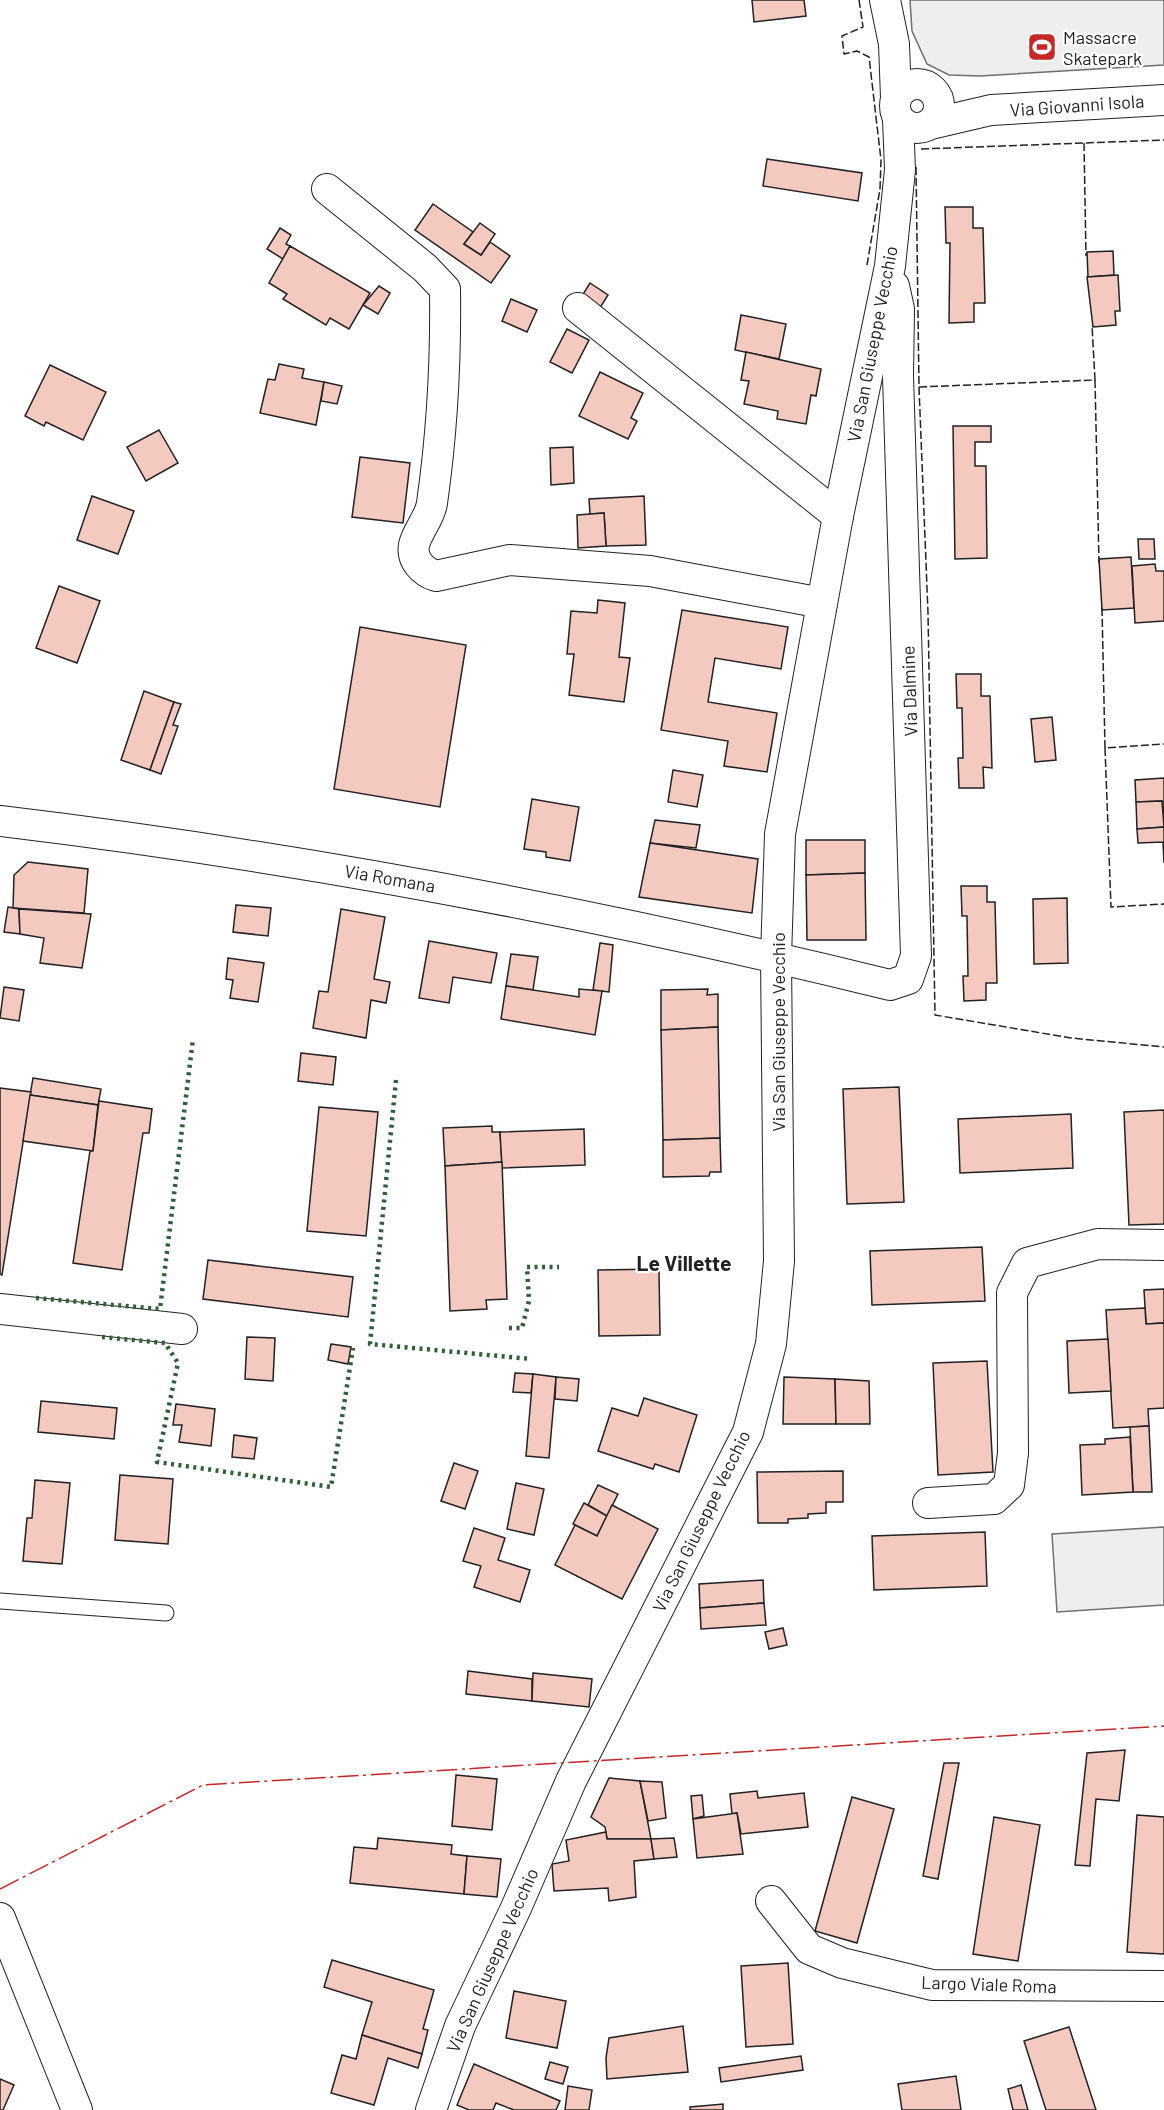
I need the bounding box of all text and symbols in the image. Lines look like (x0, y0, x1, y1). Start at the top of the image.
place label: Massacre Skatepark (1063, 26, 1142, 69)
sports icon: Massacre Skatepark (1026, 31, 1058, 63)
street label: Via Giovanni Isola (1009, 89, 1145, 121)
street label: Via San Giuseppe Vecchio (842, 244, 902, 444)
street label: Via Dalmine (896, 645, 922, 737)
street label: Via Romana (343, 859, 437, 897)
street label: Via San Giuseppe Vecchio (767, 932, 789, 1132)
district label: Le Villette (637, 1250, 731, 1275)
street label: Via San Giuseppe Vecchio (647, 1427, 755, 1615)
street label: Via San Giuseppe Vecchio (441, 1864, 543, 2056)
street label: Largo Viale Roma (921, 1971, 1057, 1997)

